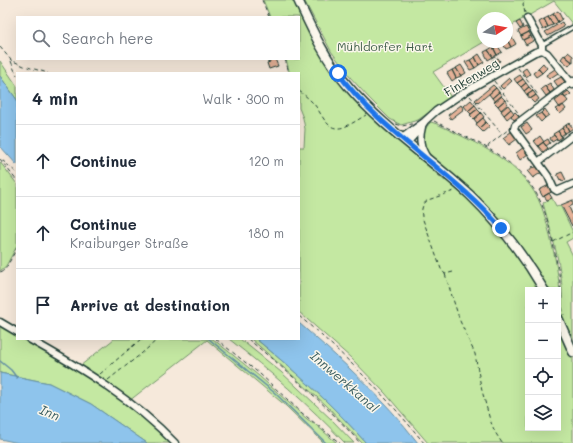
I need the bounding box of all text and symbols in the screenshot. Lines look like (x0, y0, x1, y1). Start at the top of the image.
north arrow (477, 12, 513, 48)
search box (16, 16, 300, 60)
icon: search (30, 27, 52, 49)
text: Search here (62, 28, 153, 48)
park label: Mühldorfer Hart (337, 38, 433, 54)
street label: Finkenweg (441, 54, 501, 100)
route start (329, 64, 347, 82)
text: 4 min (32, 87, 78, 109)
text: Walk · 300 m (202, 90, 284, 107)
icon: ahead (32, 150, 54, 172)
text: Continue (70, 151, 137, 171)
text: 120 m (248, 152, 284, 169)
text: Continue (70, 214, 137, 234)
route end (492, 219, 510, 237)
icon: ahead (32, 222, 54, 244)
text: 180 m (248, 224, 284, 241)
text: Kraiburger Straße (70, 234, 189, 251)
map controls (525, 287, 561, 431)
button: + (525, 287, 561, 323)
icon: arrive (32, 294, 54, 316)
text: Arrive at destination (70, 295, 230, 315)
button: − (525, 323, 561, 359)
water label: Innwerkkanal (307, 347, 383, 416)
button: locate (525, 359, 561, 395)
button: layers (525, 395, 561, 431)
water label: Inn (37, 400, 63, 424)

